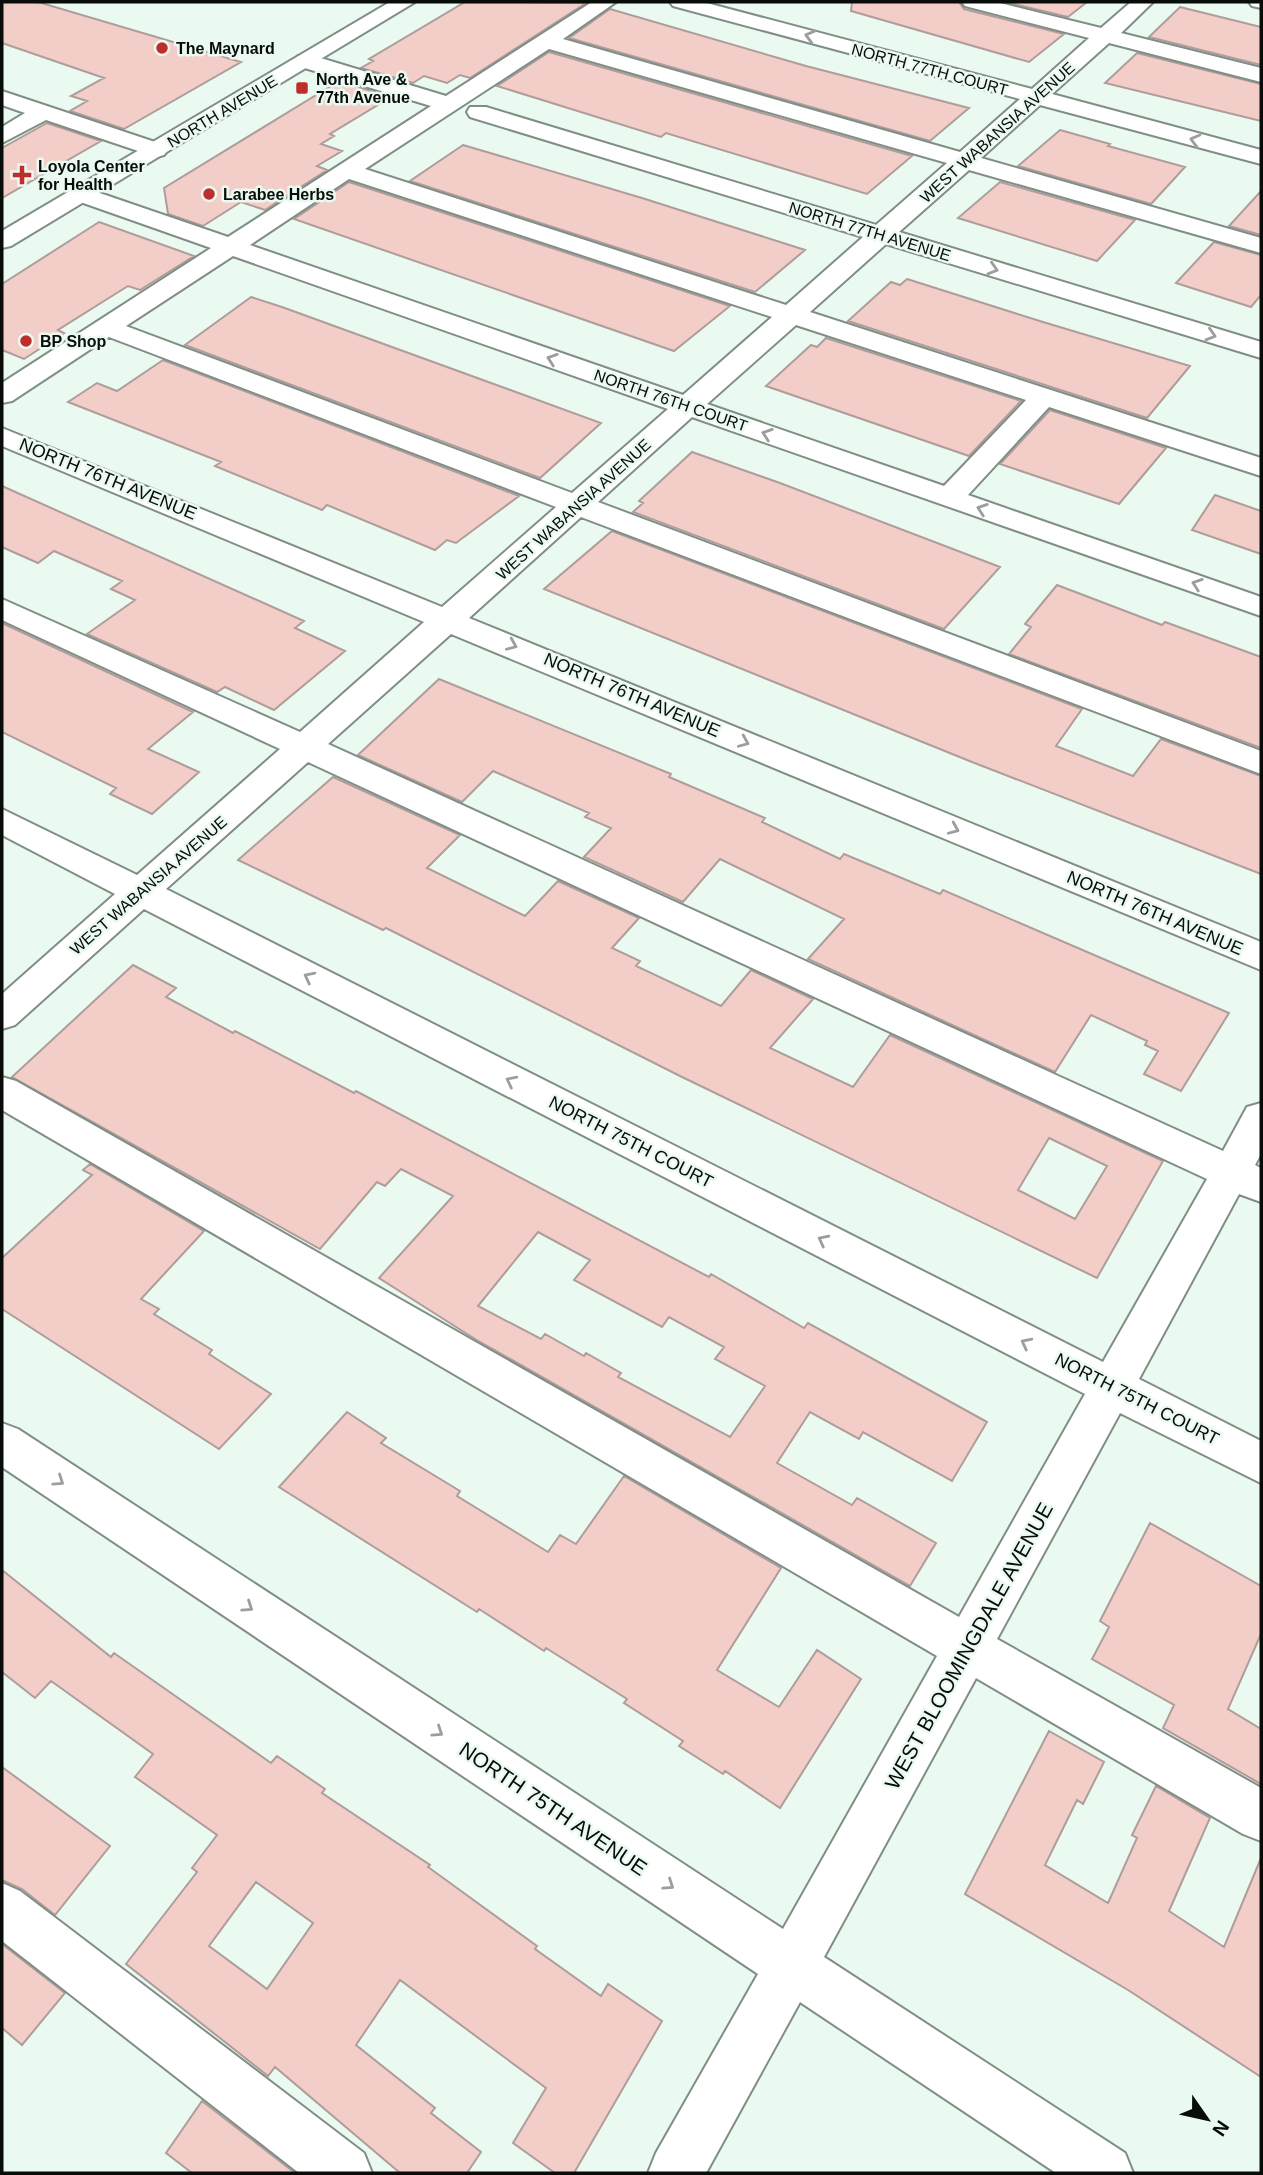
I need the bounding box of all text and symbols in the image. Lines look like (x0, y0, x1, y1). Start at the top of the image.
one-way arrow (804, 30, 816, 45)
marker: The Maynard (154, 40, 170, 56)
place label: The Maynard (176, 40, 275, 57)
street label: NORTH 77TH COURT (850, 40, 1010, 99)
street label: WEST WABANSIA AVENUE (917, 59, 1078, 206)
place label: North Ave & 77th Avenue (316, 71, 410, 106)
street label: NORTH AVENUE (164, 72, 280, 151)
marker: North Ave & 77th Avenue (294, 80, 310, 96)
one-way arrow (1189, 133, 1201, 148)
place label: Loyola Center for Health (38, 158, 145, 193)
marker: Loyola Center for Health (12, 165, 32, 185)
marker: Larabee Herbs (201, 186, 217, 202)
place label: Larabee Herbs (223, 186, 334, 203)
street label: NORTH 77TH AVENUE (787, 199, 953, 264)
one-way arrow (987, 260, 999, 275)
one-way arrow (1204, 327, 1217, 341)
marker: BP Shop (18, 333, 34, 349)
place label: BP Shop (40, 333, 107, 350)
one-way arrow (547, 353, 559, 367)
street label: NORTH 76TH COURT (592, 366, 750, 435)
one-way arrow (762, 428, 774, 442)
street label: NORTH 76TH AVENUE (16, 434, 200, 524)
street label: WEST WABANSIA AVENUE (493, 436, 654, 583)
one-way arrow (976, 503, 989, 517)
one-way arrow (1191, 578, 1203, 592)
one-way arrow (504, 637, 517, 651)
street label: NORTH 76TH AVENUE (541, 649, 723, 741)
one-way arrow (738, 733, 750, 747)
street label: WEST WABANSIA AVENUE (67, 813, 230, 958)
one-way arrow (947, 821, 960, 835)
street label: NORTH 76TH AVENUE (1064, 867, 1246, 959)
one-way arrow (303, 972, 316, 986)
one-way arrow (506, 1075, 518, 1089)
street label: NORTH 75TH COURT (546, 1092, 716, 1192)
one-way arrow (818, 1234, 830, 1248)
one-way arrow (1021, 1337, 1033, 1351)
street label: NORTH 75TH COURT (1052, 1349, 1222, 1449)
one-way arrow (51, 1473, 64, 1486)
street label: WEST BLOOMINGDALE AVENUE (880, 1499, 1057, 1793)
one-way arrow (241, 1598, 254, 1611)
one-way arrow (430, 1724, 443, 1737)
street label: NORTH 75TH AVENUE (455, 1737, 651, 1880)
one-way arrow (661, 1877, 674, 1890)
north arrow (1172, 2084, 1242, 2154)
text: N (1208, 2117, 1233, 2140)

